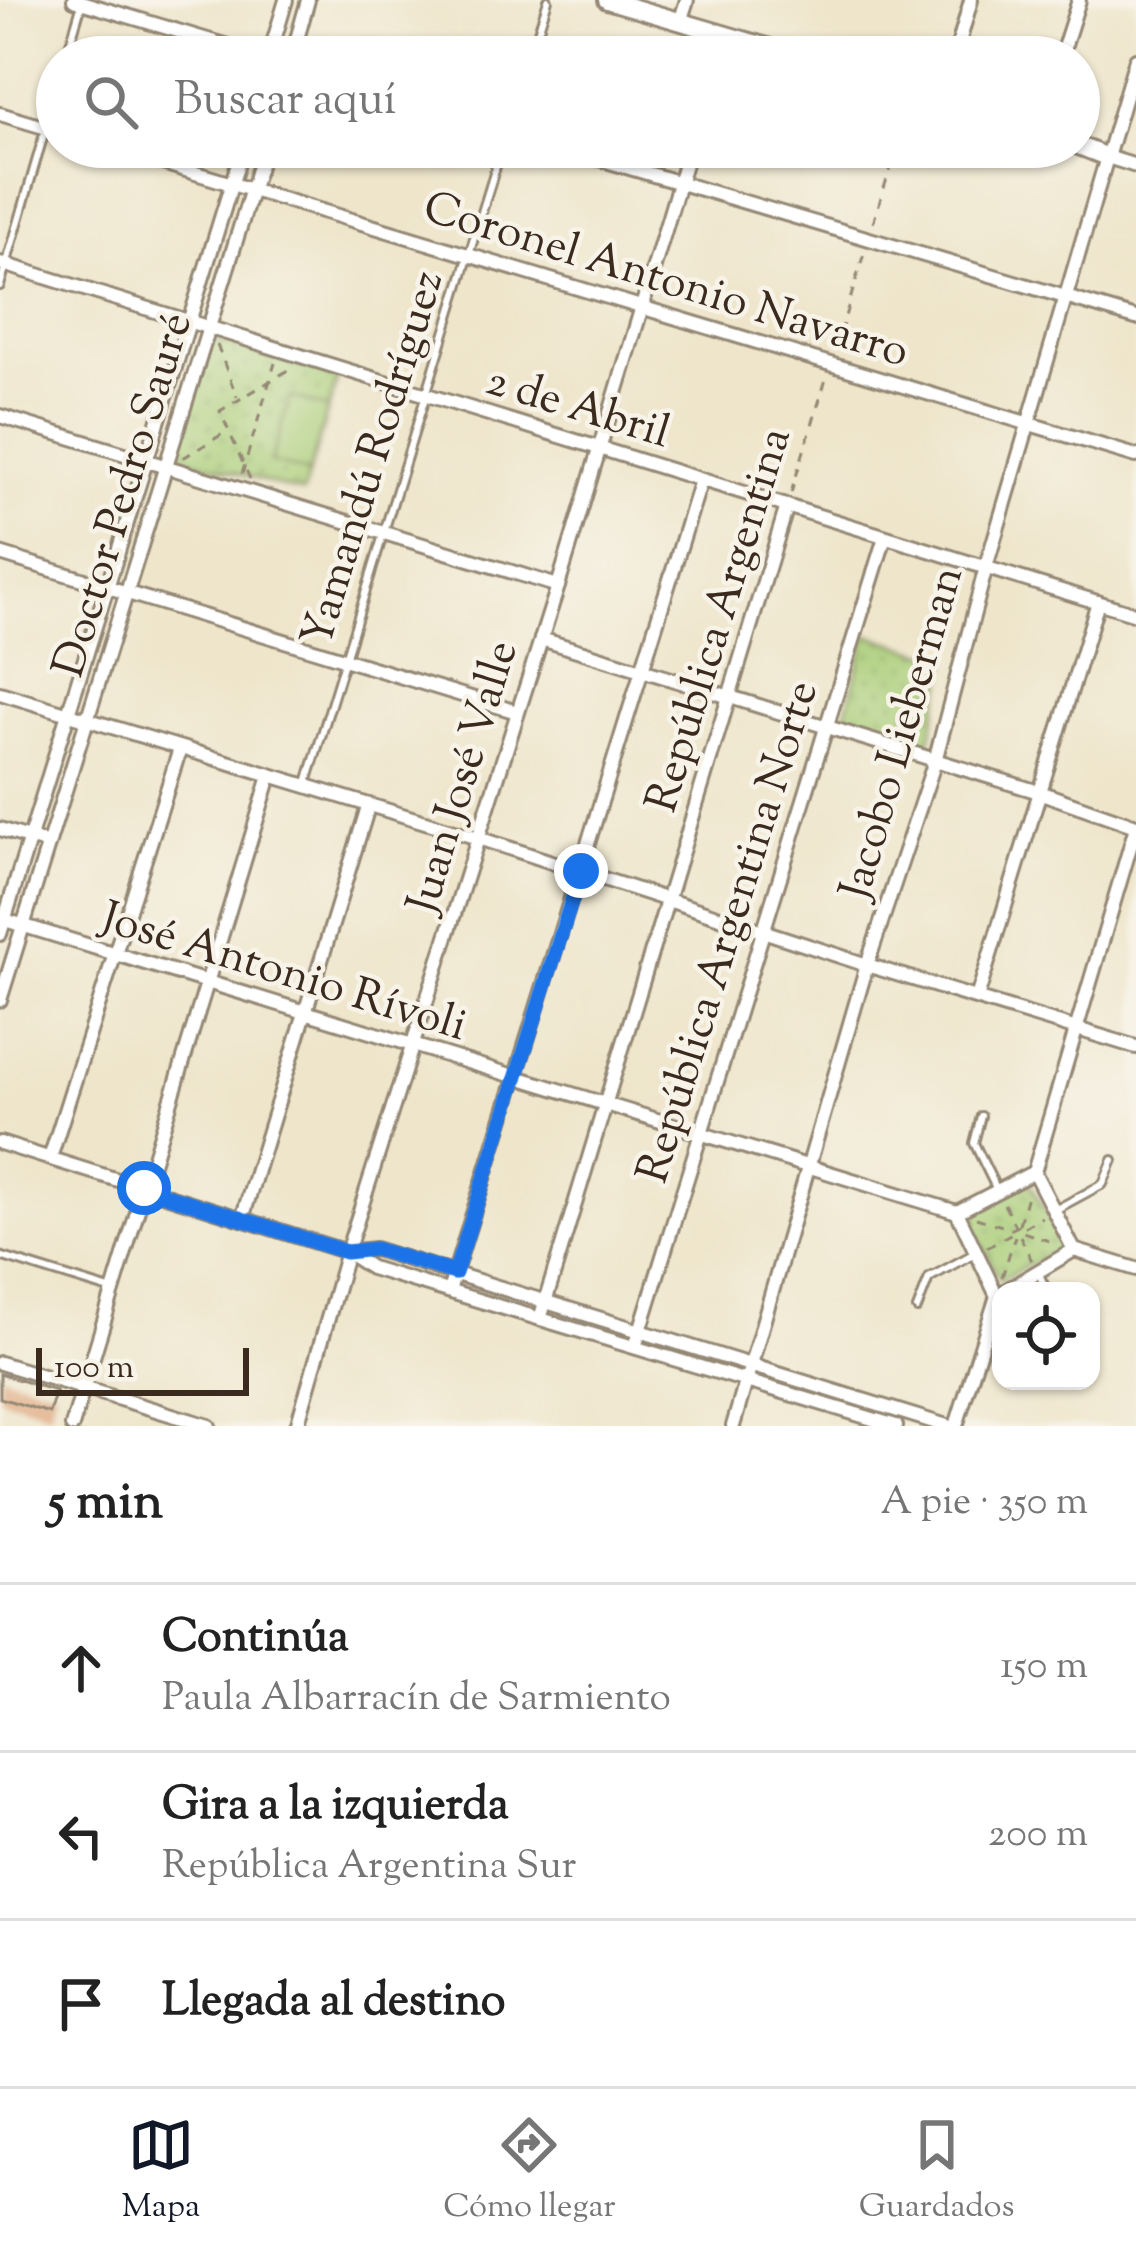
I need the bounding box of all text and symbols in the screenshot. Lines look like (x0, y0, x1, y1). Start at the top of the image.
search box (36, 36, 1100, 168)
icon: search (78, 69, 144, 135)
text: Buscar aquí (174, 70, 396, 135)
street label: Coronel Antonio Navarro (415, 177, 916, 387)
street label: Yamandú Rodríguez (287, 264, 463, 656)
street label: Doctor Pedro Sauré (39, 305, 212, 686)
street label: 2 de Abril (477, 351, 677, 468)
street label: República Argentina (632, 420, 811, 821)
street label: Jacobo Lieberman (825, 559, 983, 911)
street label: Juan José Valle (392, 633, 538, 925)
street label: República Argentina Norte (623, 674, 838, 1192)
route end (554, 844, 608, 898)
street label: José Antonio Rívoli (90, 887, 474, 1061)
route start (117, 1161, 171, 1215)
map controls (992, 1282, 1100, 1390)
button: locate (992, 1282, 1100, 1390)
scale bar (36, 1342, 249, 1395)
text: 100 m (54, 1345, 134, 1393)
text: 5 min (48, 1468, 163, 1541)
text: A pie · 350 m (881, 1476, 1088, 1532)
text: Continúa (162, 1607, 349, 1672)
icon: ahead (48, 1635, 114, 1701)
text: 150 m (1000, 1640, 1088, 1696)
text: Paula Albarracín de Sarmiento (162, 1672, 671, 1728)
text: Gira a la izquierda (162, 1775, 509, 1840)
icon: left (48, 1803, 114, 1869)
text: 200 m (988, 1808, 1088, 1864)
text: República Argentina Sur (162, 1840, 576, 1896)
icon: arrive (48, 1971, 114, 2037)
text: Llegada al destino (162, 1971, 506, 2036)
tab: Mapa (121, 2112, 200, 2232)
tab: Cómo llegar (443, 2112, 616, 2232)
tab: Guardados (859, 2112, 1015, 2232)

